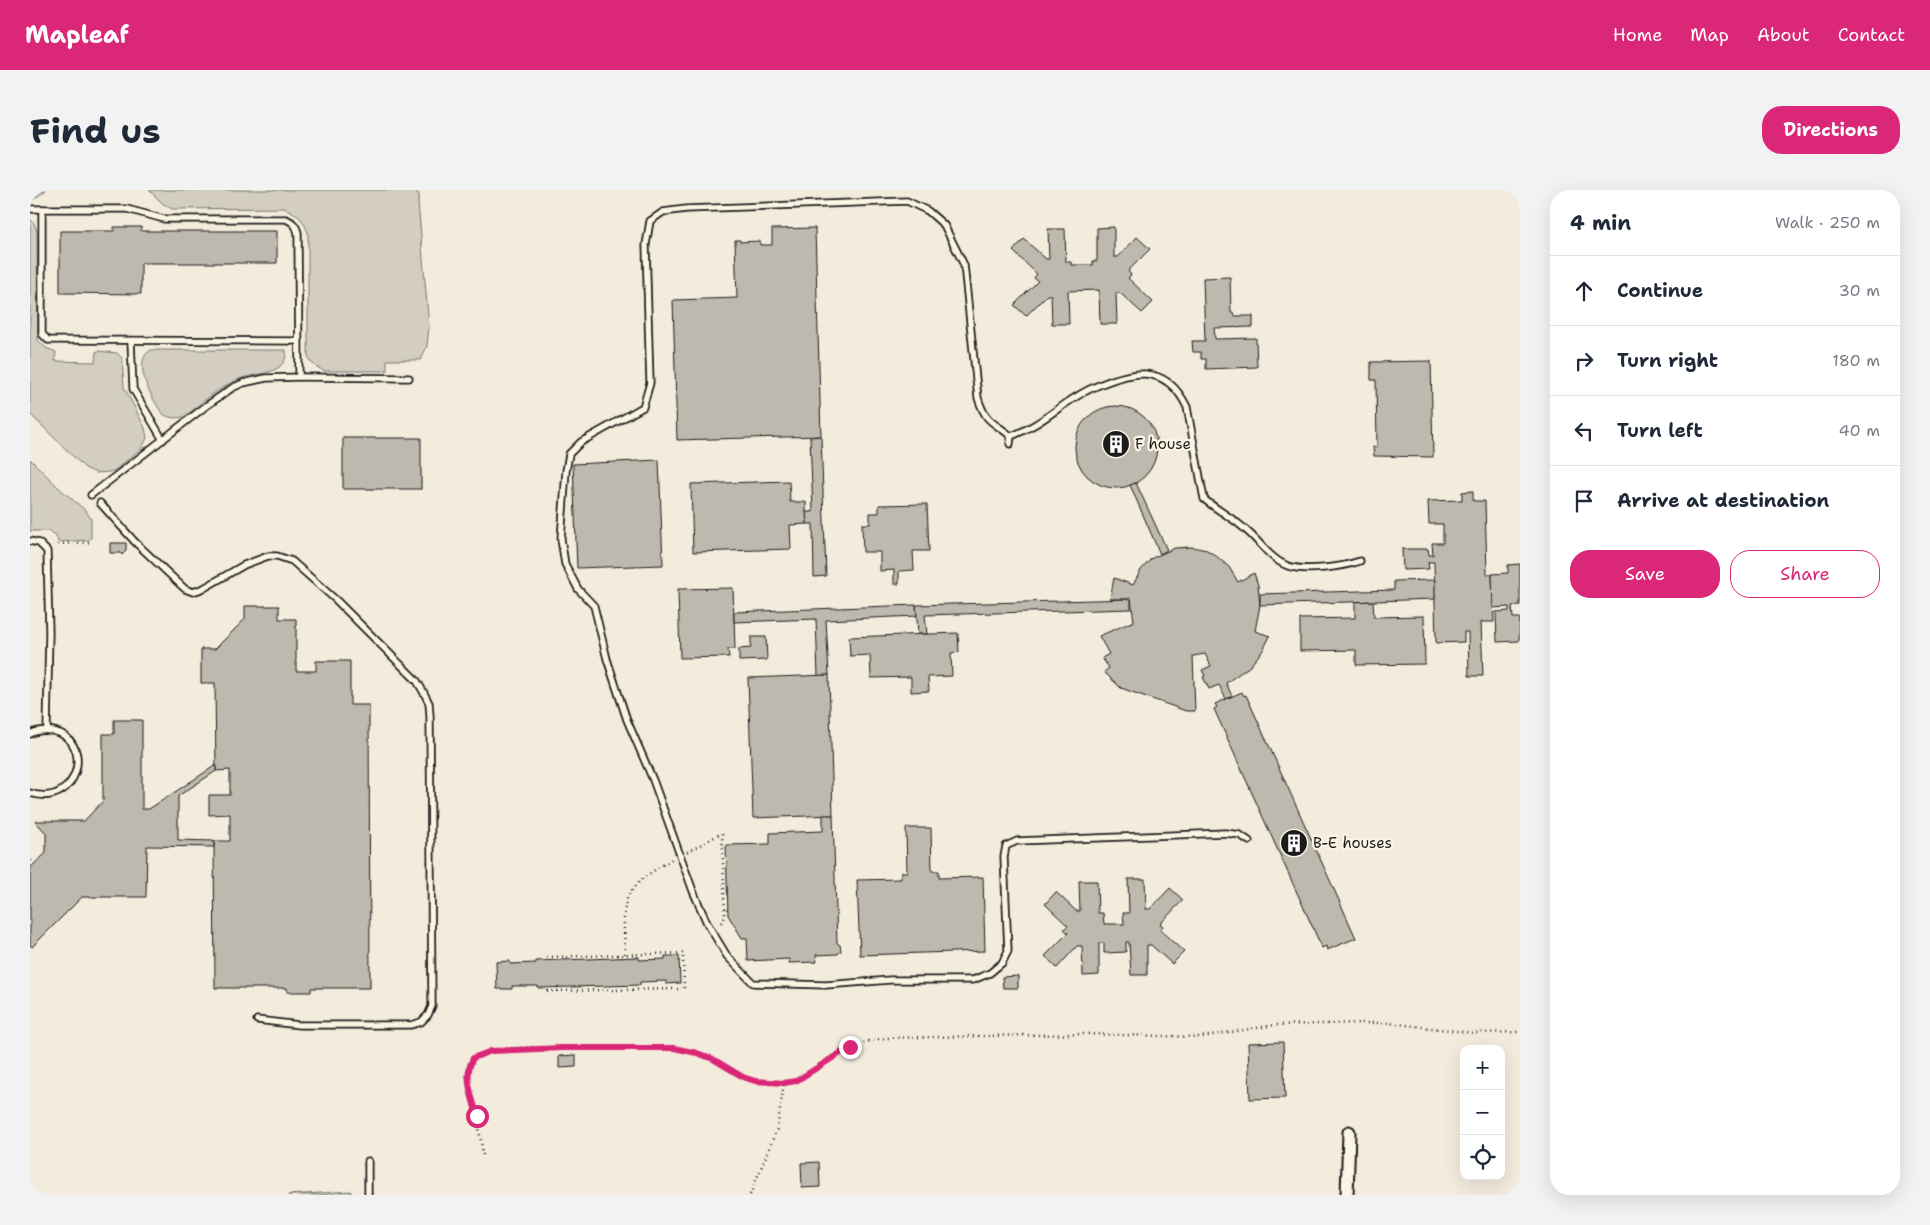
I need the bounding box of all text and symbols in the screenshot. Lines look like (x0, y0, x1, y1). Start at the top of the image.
text: Mapleaf (25, 19, 129, 51)
text: Home (1613, 23, 1662, 47)
text: Map (1690, 23, 1729, 47)
text: About (1757, 23, 1810, 47)
text: Contact (1838, 23, 1905, 47)
button: Directions (1762, 106, 1900, 154)
text: Find us (30, 107, 161, 154)
text: 4 min (1570, 209, 1631, 237)
text: Walk · 250 m (1775, 212, 1880, 233)
icon: ahead (1570, 277, 1598, 305)
text: Continue (1617, 278, 1703, 303)
text: 30 m (1839, 280, 1880, 301)
icon: right (1570, 347, 1598, 375)
text: Turn right (1617, 348, 1718, 373)
text: 180 m (1832, 350, 1880, 371)
icon: left (1570, 417, 1598, 445)
text: Turn left (1617, 418, 1703, 443)
text: 40 m (1838, 420, 1880, 441)
building icon: F house (1101, 429, 1131, 459)
place label: F house (1135, 434, 1191, 454)
icon: arrive (1570, 487, 1598, 515)
text: Arrive at destination (1617, 488, 1829, 513)
button: Save (1570, 550, 1720, 598)
button: Share (1730, 550, 1880, 598)
building icon: B-E houses (1279, 828, 1309, 858)
place label: B-E houses (1313, 833, 1392, 853)
route end (839, 1036, 862, 1059)
map controls (1460, 1045, 1505, 1180)
button: + (1460, 1045, 1505, 1090)
button: − (1460, 1090, 1505, 1135)
route start (466, 1105, 489, 1128)
button: locate (1460, 1135, 1505, 1180)

